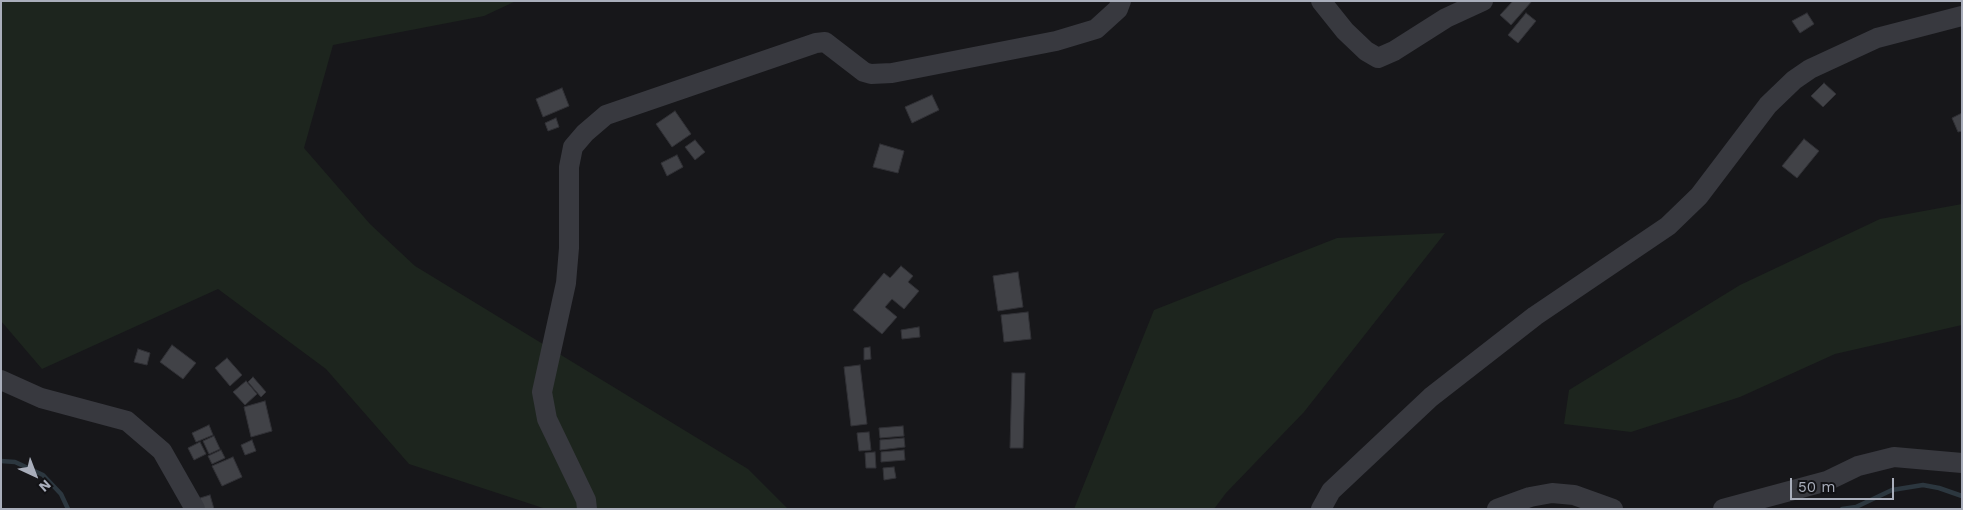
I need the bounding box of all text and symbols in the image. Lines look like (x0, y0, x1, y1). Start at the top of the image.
north arrow (10, 450, 60, 500)
scale bar (1793, 468, 1897, 500)
text: N (36, 477, 54, 495)
text: 50 m (1798, 478, 1835, 496)

